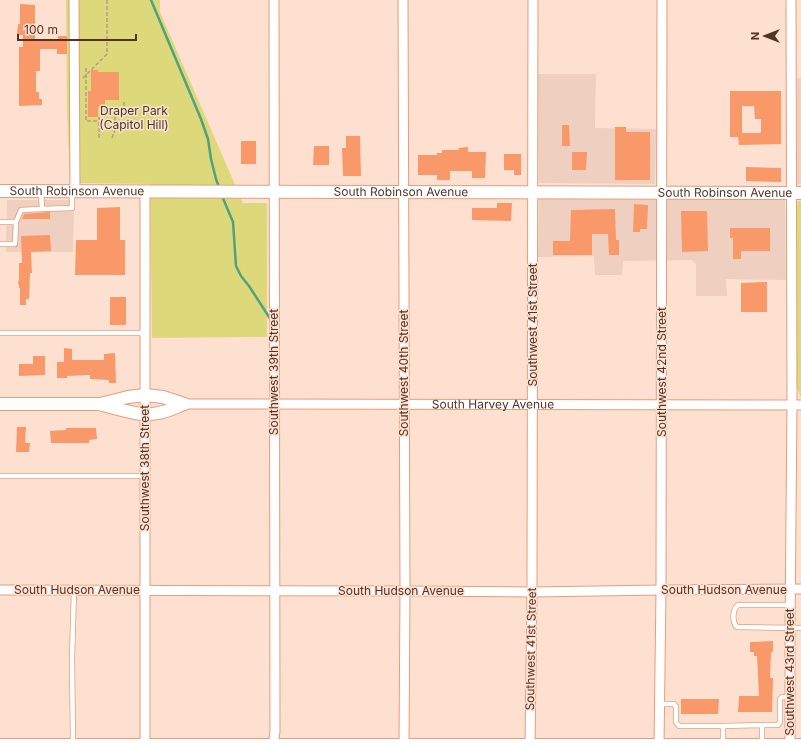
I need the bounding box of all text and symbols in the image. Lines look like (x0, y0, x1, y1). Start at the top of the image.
scale bar (18, 16, 136, 42)
north arrow (745, 16, 785, 56)
text: 100 m (24, 22, 58, 37)
text: N (748, 32, 762, 40)
park label: Draper Park (Capitol Hill) (99, 103, 169, 132)
street label: South Robinson Avenue (10, 183, 144, 198)
street label: South Robinson Avenue (334, 184, 468, 199)
street label: South Robinson Avenue (658, 185, 792, 200)
street label: Southwest 41st Street (525, 263, 540, 387)
street label: Southwest 42nd Street (654, 307, 669, 437)
street label: Southwest 39th Street (266, 309, 281, 435)
street label: Southwest 40th Street (396, 309, 411, 437)
street label: South Harvey Avenue (432, 396, 554, 412)
street label: Southwest 38th Street (137, 405, 152, 531)
street label: South Hudson Avenue (14, 582, 140, 597)
street label: South Hudson Avenue (661, 582, 787, 597)
street label: South Hudson Avenue (338, 583, 464, 598)
street label: Southwest 41st Street (522, 587, 539, 711)
street label: Southwest 43rd Street (782, 608, 797, 736)

